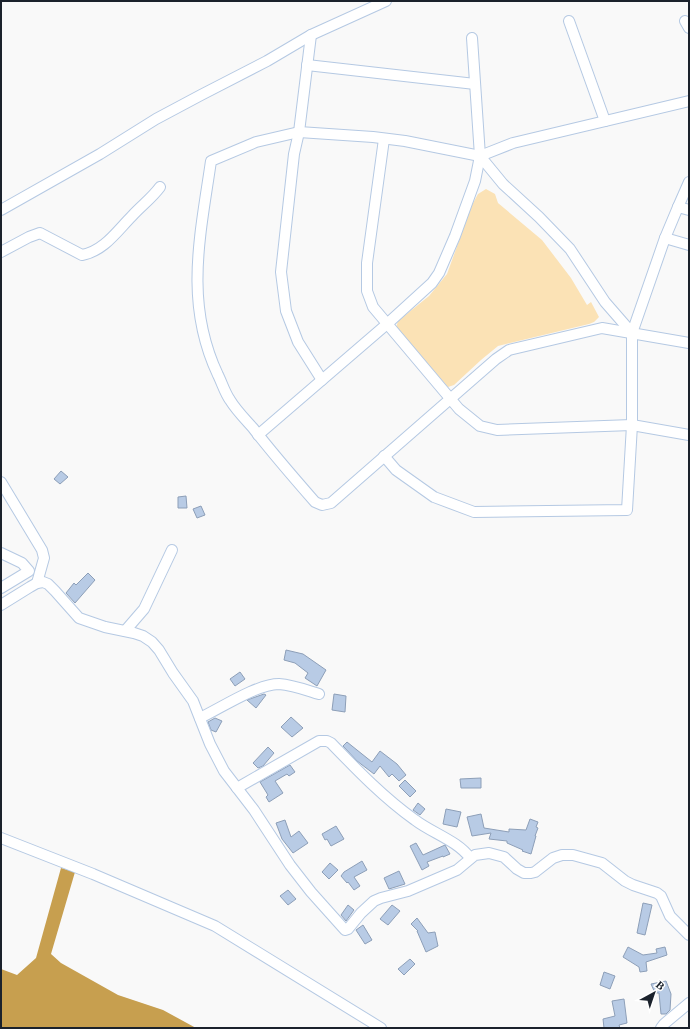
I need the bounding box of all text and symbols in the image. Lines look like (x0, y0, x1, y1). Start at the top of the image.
north arrow (634, 973, 674, 1013)
text: B (654, 978, 668, 993)

